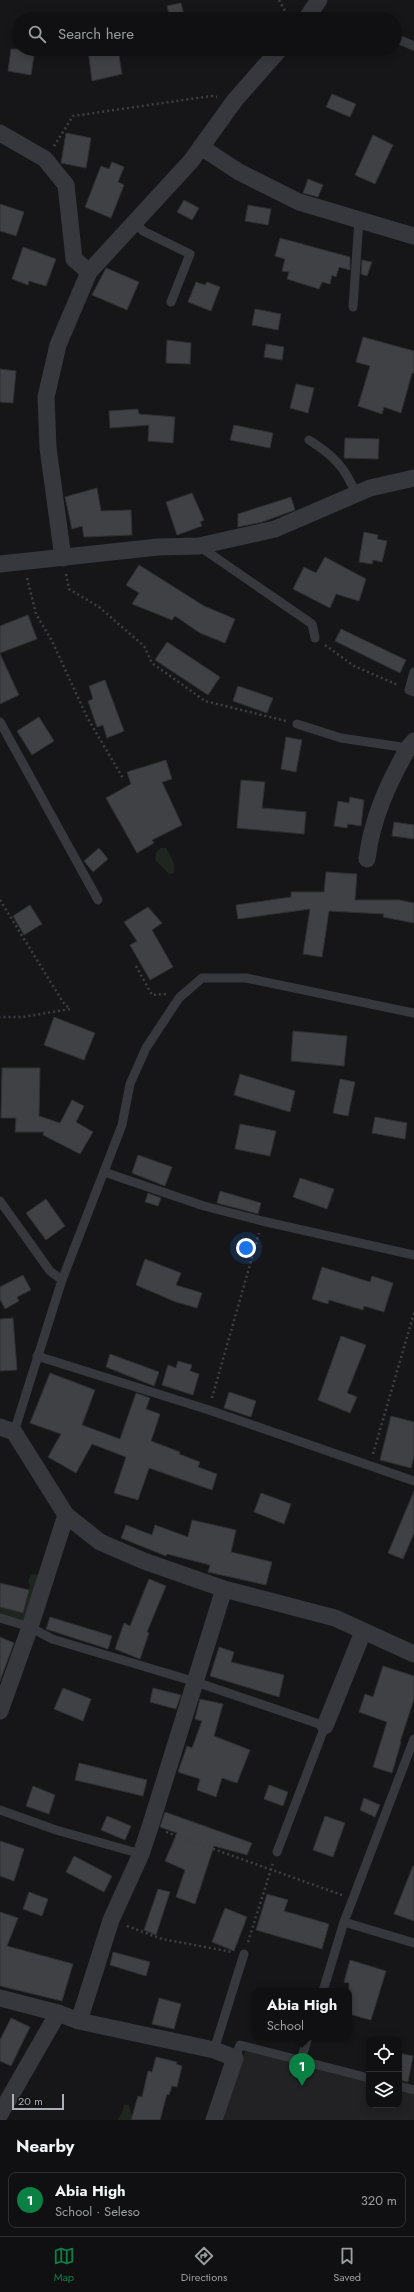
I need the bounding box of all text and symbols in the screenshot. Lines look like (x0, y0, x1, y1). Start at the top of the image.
search box (12, 12, 402, 56)
icon: search (26, 23, 48, 45)
text: Search here (58, 23, 134, 45)
your location (236, 1238, 256, 1258)
popup (252, 1988, 352, 2040)
text: Abia High (267, 1994, 337, 2016)
text: School (267, 2016, 304, 2035)
map controls (366, 2036, 402, 2108)
button: locate (366, 2036, 402, 2072)
pin: 1 (289, 2053, 315, 2086)
button: layers (366, 2072, 402, 2108)
scale bar (12, 2092, 64, 2111)
text: 20 m (18, 2093, 43, 2109)
text: Nearby (16, 2134, 74, 2158)
text: Abia High (55, 2180, 126, 2202)
text: 1 (27, 2191, 33, 2210)
text: 320 m (361, 2191, 397, 2210)
text: School · Seleso (55, 2202, 140, 2221)
tab: Map (53, 2245, 75, 2285)
tab: Directions (181, 2245, 227, 2285)
tab: Saved (333, 2245, 361, 2285)

